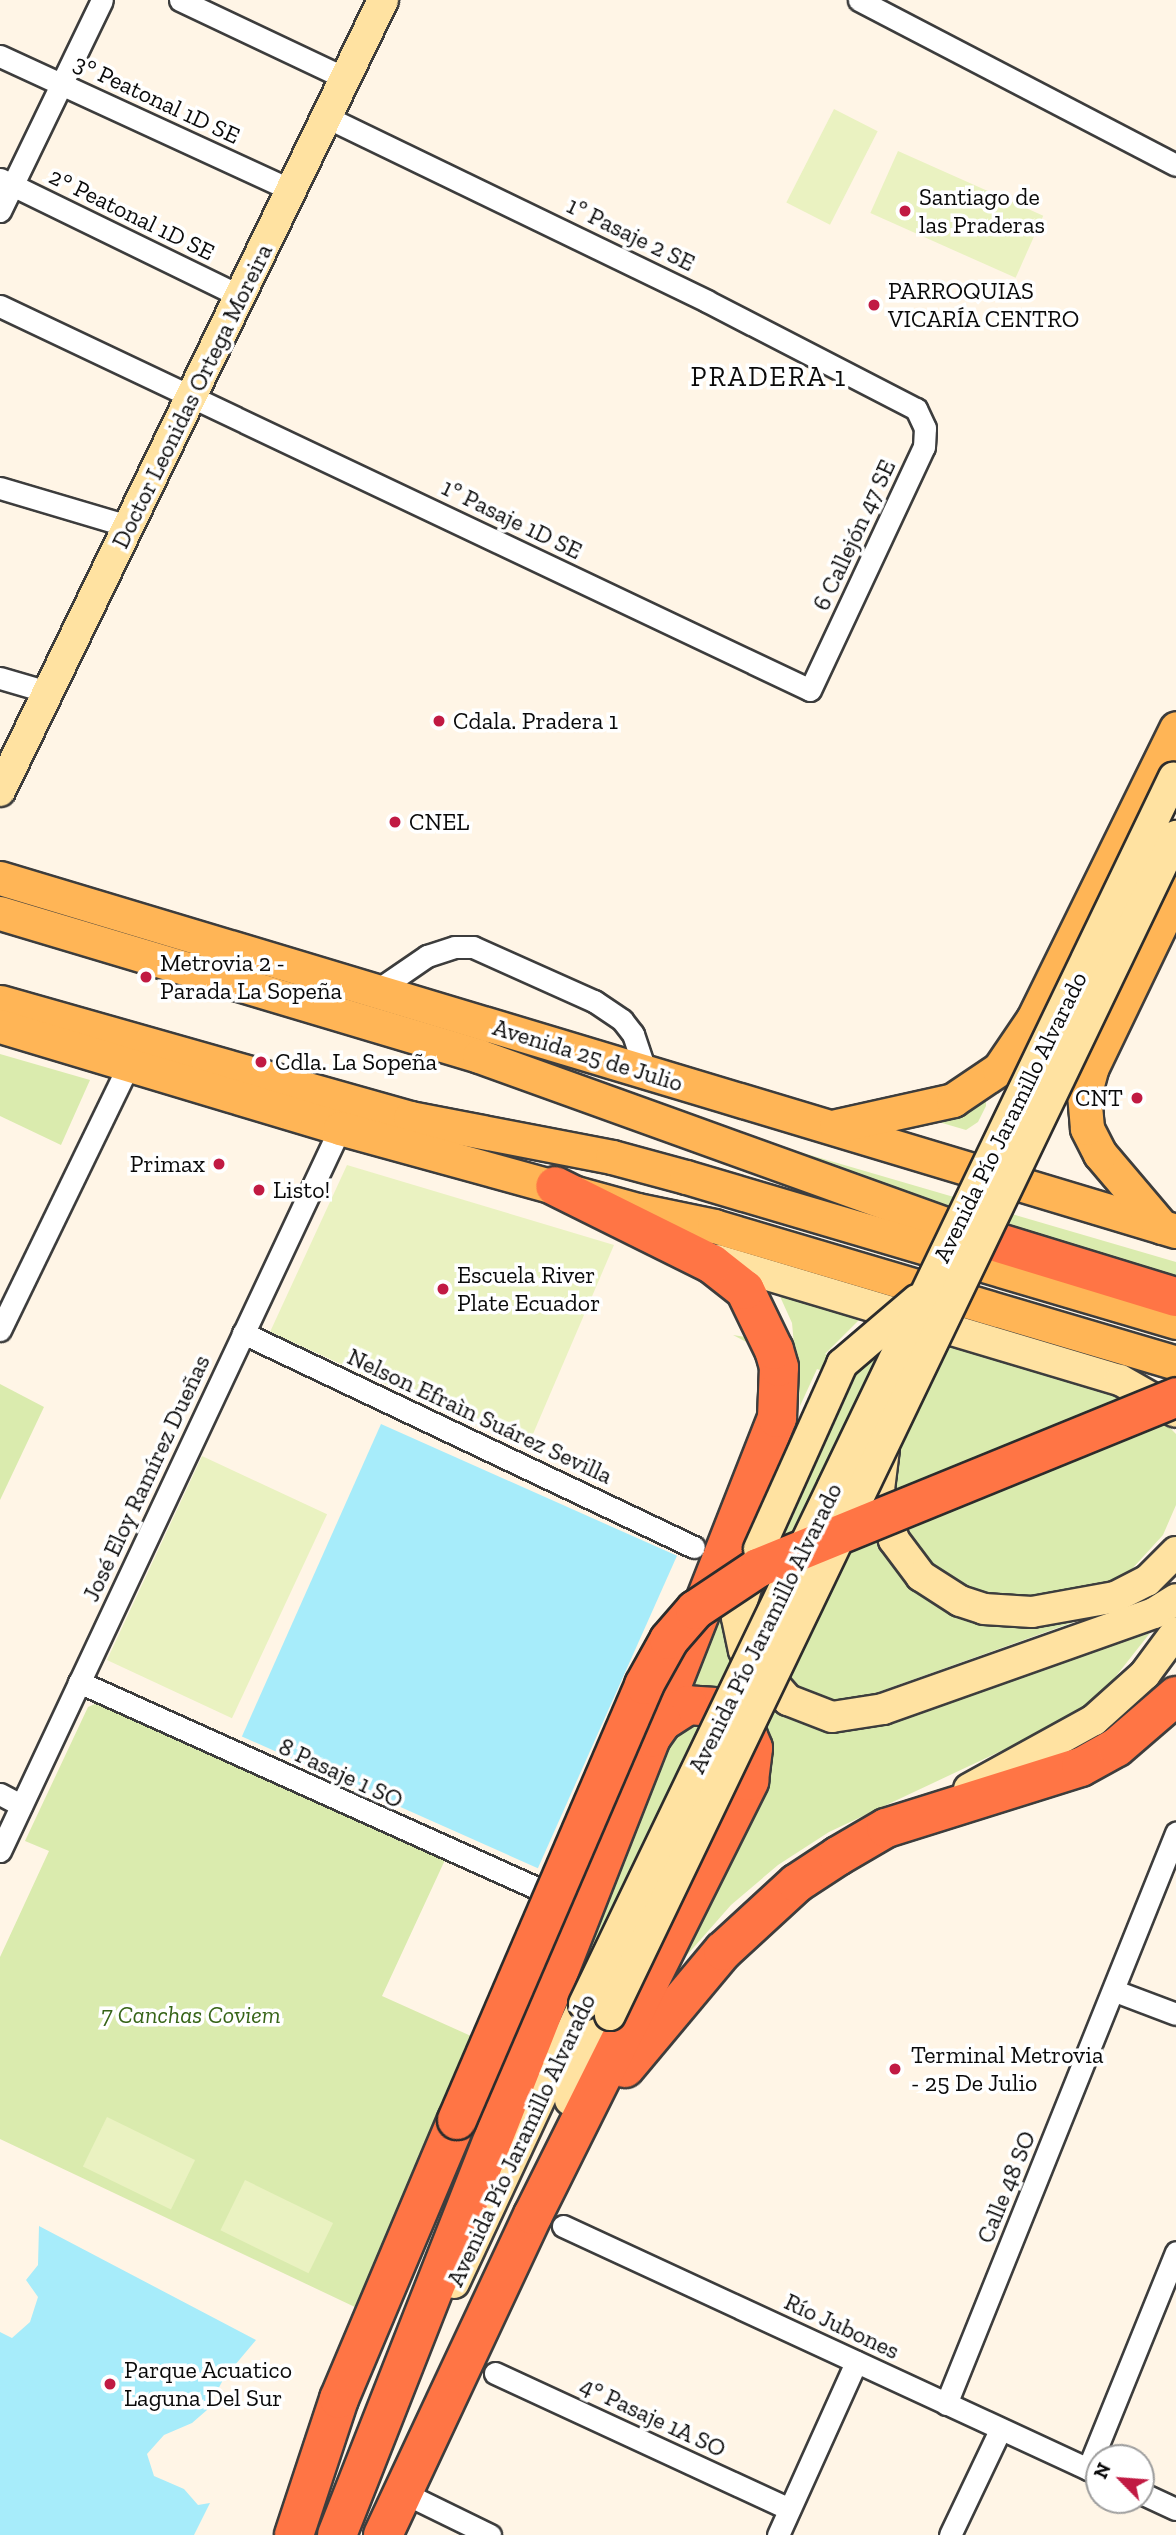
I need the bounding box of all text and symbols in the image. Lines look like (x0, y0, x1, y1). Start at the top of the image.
street label: 3° Peatonal 1D SE (69, 48, 245, 150)
street label: 2° Peatonal 1D SE (45, 162, 219, 266)
place label: Santiago de las Praderas (919, 183, 1045, 239)
street label: 1º Pasaje 2 SE (562, 191, 700, 277)
marker: Santiago de las Praderas (897, 203, 913, 219)
street label: Doctor Leonidas Ortega Moreira (106, 239, 278, 553)
place label: PARROQUIAS VICARÍA CENTRO (888, 277, 1080, 333)
marker: PARROQUIAS VICARÍA CENTRO (866, 297, 882, 313)
district label: PRADERA 1 (691, 360, 847, 394)
street label: 6 Callejón 47 SE (806, 455, 902, 615)
street label: 1º Pasaje 1D SE (437, 473, 587, 565)
place label: Cdala. Pradera 1 (453, 707, 618, 735)
marker: Cdala. Pradera 1 (431, 713, 447, 729)
place label: CNEL (409, 808, 469, 836)
marker: CNEL (387, 814, 403, 830)
place label: Metrovia 2 - Parada La Sopeña (160, 949, 342, 1005)
street label: Avenida Pío Jaramillo Alvarado (927, 967, 1093, 1267)
marker: Metrovia 2 - Parada La Sopeña (138, 969, 154, 985)
street label: Avenida 25 de Julio (489, 1012, 687, 1098)
place label: Cdla. La Sopeña (275, 1048, 437, 1076)
marker: Cdla. La Sopeña (253, 1054, 269, 1070)
place label: CNT (1075, 1084, 1123, 1112)
marker: CNT (1129, 1090, 1145, 1106)
place label: Primax (130, 1150, 205, 1178)
marker: Primax (211, 1156, 227, 1172)
place label: Listo! (273, 1176, 330, 1204)
marker: Listo! (251, 1182, 267, 1198)
place label: Escuela River Plate Ecuador (457, 1261, 600, 1317)
marker: Escuela River Plate Ecuador (435, 1281, 451, 1297)
street label: Nelson Efraìn Suárez Sevilla (343, 1342, 617, 1490)
street label: José Eloy Ramírez Dueñas (76, 1350, 216, 1606)
street label: Avenida Pío Jaramillo Alvarado (682, 1478, 848, 1778)
street label: 8 Pasaje 1 SO (274, 1732, 408, 1814)
street label: Avenida Pío Jaramillo Alvarado (440, 1989, 602, 2291)
park label: 7 Canchas Coviem (101, 2001, 281, 2029)
place label: Terminal Metrovia - 25 De Julio (911, 2041, 1104, 2097)
marker: Terminal Metrovia - 25 De Julio (885, 2059, 905, 2079)
street label: Calle 48 SO (971, 2127, 1041, 2247)
street label: Río Jubones (780, 2287, 904, 2365)
place label: Parque Acuatico Laguna Del Sur (124, 2356, 293, 2412)
street label: 4° Pasaje 1A SO (575, 2371, 731, 2463)
marker: Parque Acuatico Laguna Del Sur (102, 2376, 118, 2392)
north arrow (1085, 2444, 1155, 2514)
text: N (1089, 2459, 1116, 2482)

